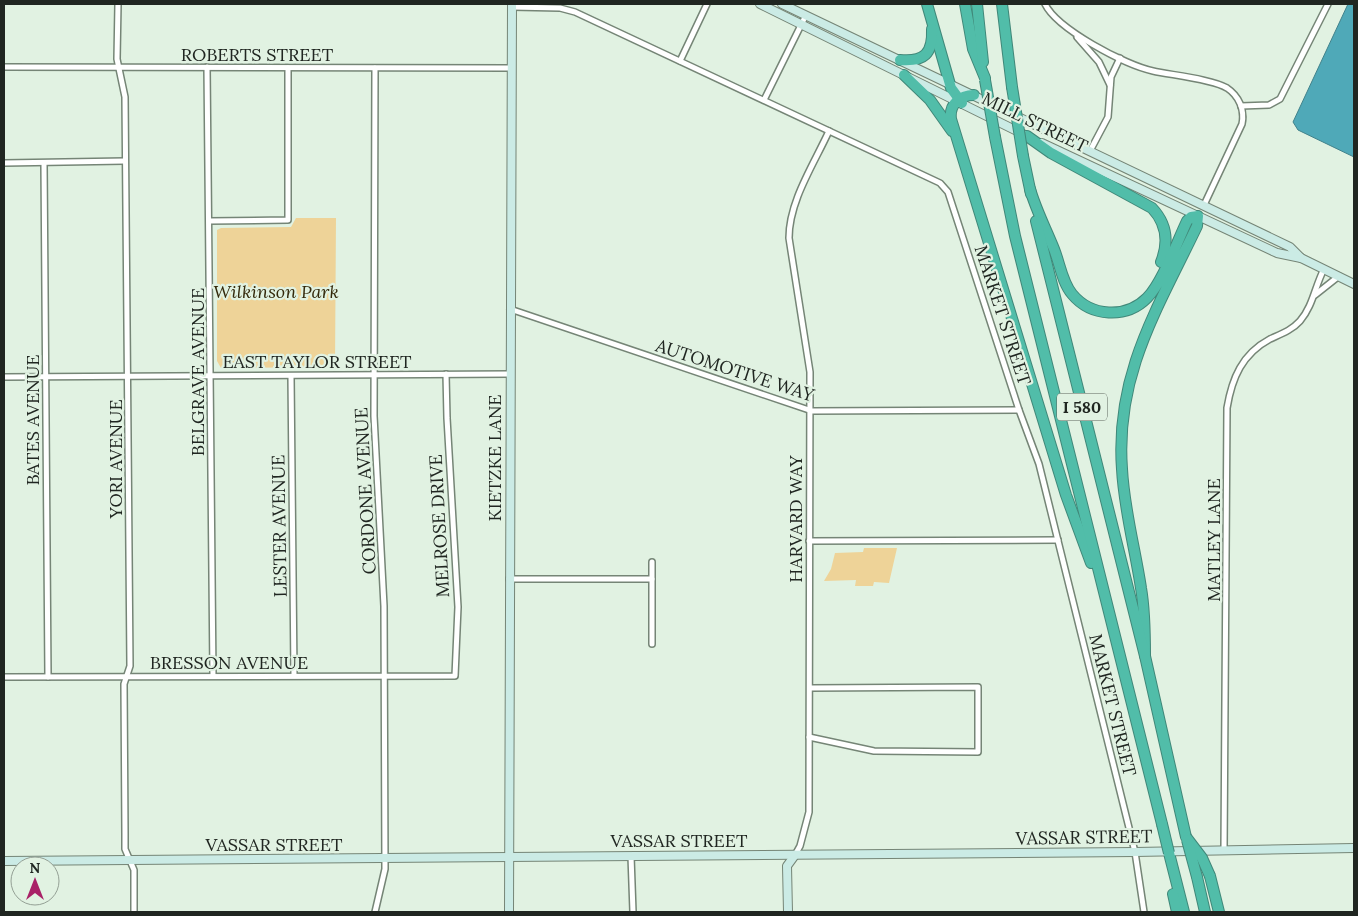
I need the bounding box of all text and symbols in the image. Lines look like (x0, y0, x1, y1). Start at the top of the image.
street label: ROBERTS STREET (181, 43, 334, 66)
street label: MILL STREET (978, 86, 1092, 158)
street label: MARKET STREET (970, 242, 1037, 388)
park label: Wilkinson Park (213, 280, 339, 303)
street label: BELGRAVE AVENUE (186, 288, 209, 456)
street label: AUTOMOTIVE WAY (652, 333, 818, 407)
street label: EAST TAYLOR STREET (222, 350, 412, 373)
street label: BATES AVENUE (21, 354, 44, 486)
street label: KIETZKE LANE (483, 394, 506, 522)
road number: I 580 (1057, 394, 1107, 421)
street label: YORI AVENUE (104, 399, 127, 520)
street label: CORDONE AVENUE (349, 407, 381, 575)
street label: MELROSE DRIVE (424, 454, 454, 598)
street label: LESTER AVENUE (266, 455, 292, 597)
street label: HARVARD WAY (784, 455, 807, 583)
street label: MATLEY LANE (1202, 478, 1225, 602)
street label: MARKET STREET (1084, 631, 1142, 779)
street label: BRESSON AVENUE (150, 651, 308, 674)
street label: VASSAR STREET (1014, 824, 1153, 850)
street label: VASSAR STREET (610, 829, 748, 852)
street label: VASSAR STREET (205, 833, 343, 856)
north arrow (10, 856, 60, 906)
text: N (30, 859, 41, 877)

